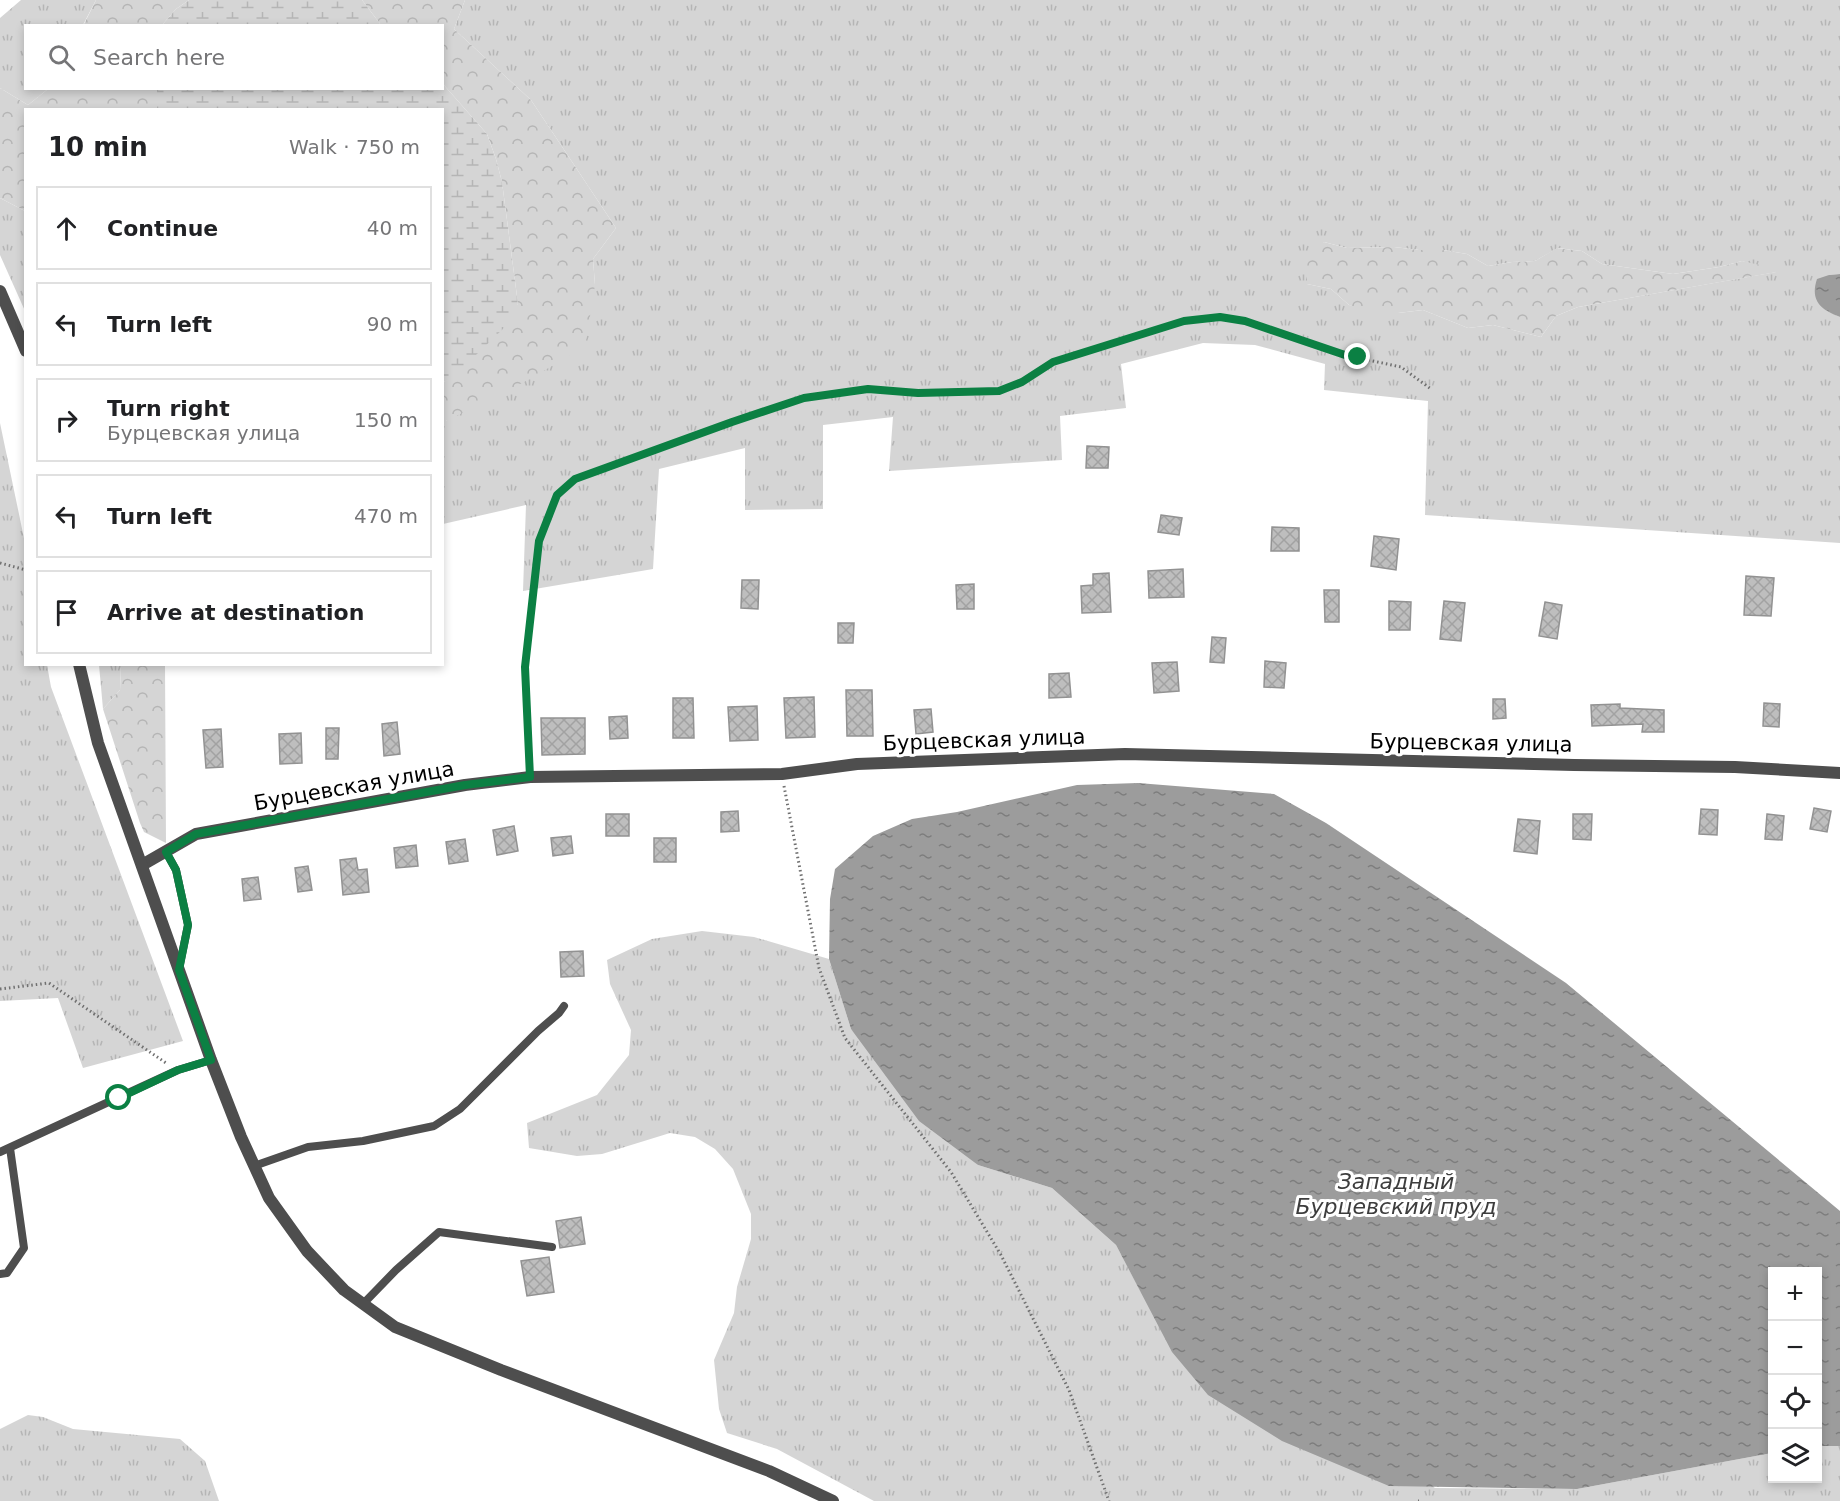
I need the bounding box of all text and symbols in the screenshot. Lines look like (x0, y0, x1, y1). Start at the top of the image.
search box (24, 24, 444, 90)
icon: search (45, 41, 78, 74)
text: Search here (93, 45, 225, 70)
text: 10 min (48, 132, 148, 162)
text: Walk · 750 m (289, 135, 420, 159)
icon: ahead (50, 212, 83, 245)
text: Continue (107, 216, 218, 241)
text: 40 m (367, 216, 418, 240)
icon: left (50, 308, 83, 341)
text: Turn left (107, 312, 212, 337)
text: 90 m (367, 312, 418, 336)
route end (1344, 343, 1370, 369)
text: Turn right (107, 396, 230, 421)
icon: right (50, 404, 83, 437)
text: 150 m (354, 408, 418, 432)
text: Бурцевская улица (107, 421, 300, 445)
icon: left (50, 500, 83, 533)
text: Turn left (107, 504, 212, 529)
text: 470 m (354, 504, 418, 528)
icon: arrive (50, 596, 83, 629)
text: Arrive at destination (107, 600, 364, 625)
street label: Бурцевская улица (882, 724, 1086, 756)
street label: Бурцевская улица (1369, 729, 1573, 757)
street label: Бурцевская улица (252, 757, 456, 815)
route start (105, 1084, 131, 1110)
water label: Западный Бурцевский пруд (1295, 1169, 1497, 1219)
map controls (1768, 1267, 1822, 1483)
button: + (1768, 1267, 1822, 1321)
button: − (1768, 1321, 1822, 1375)
button: locate (1768, 1375, 1822, 1429)
button: layers (1768, 1429, 1822, 1483)

